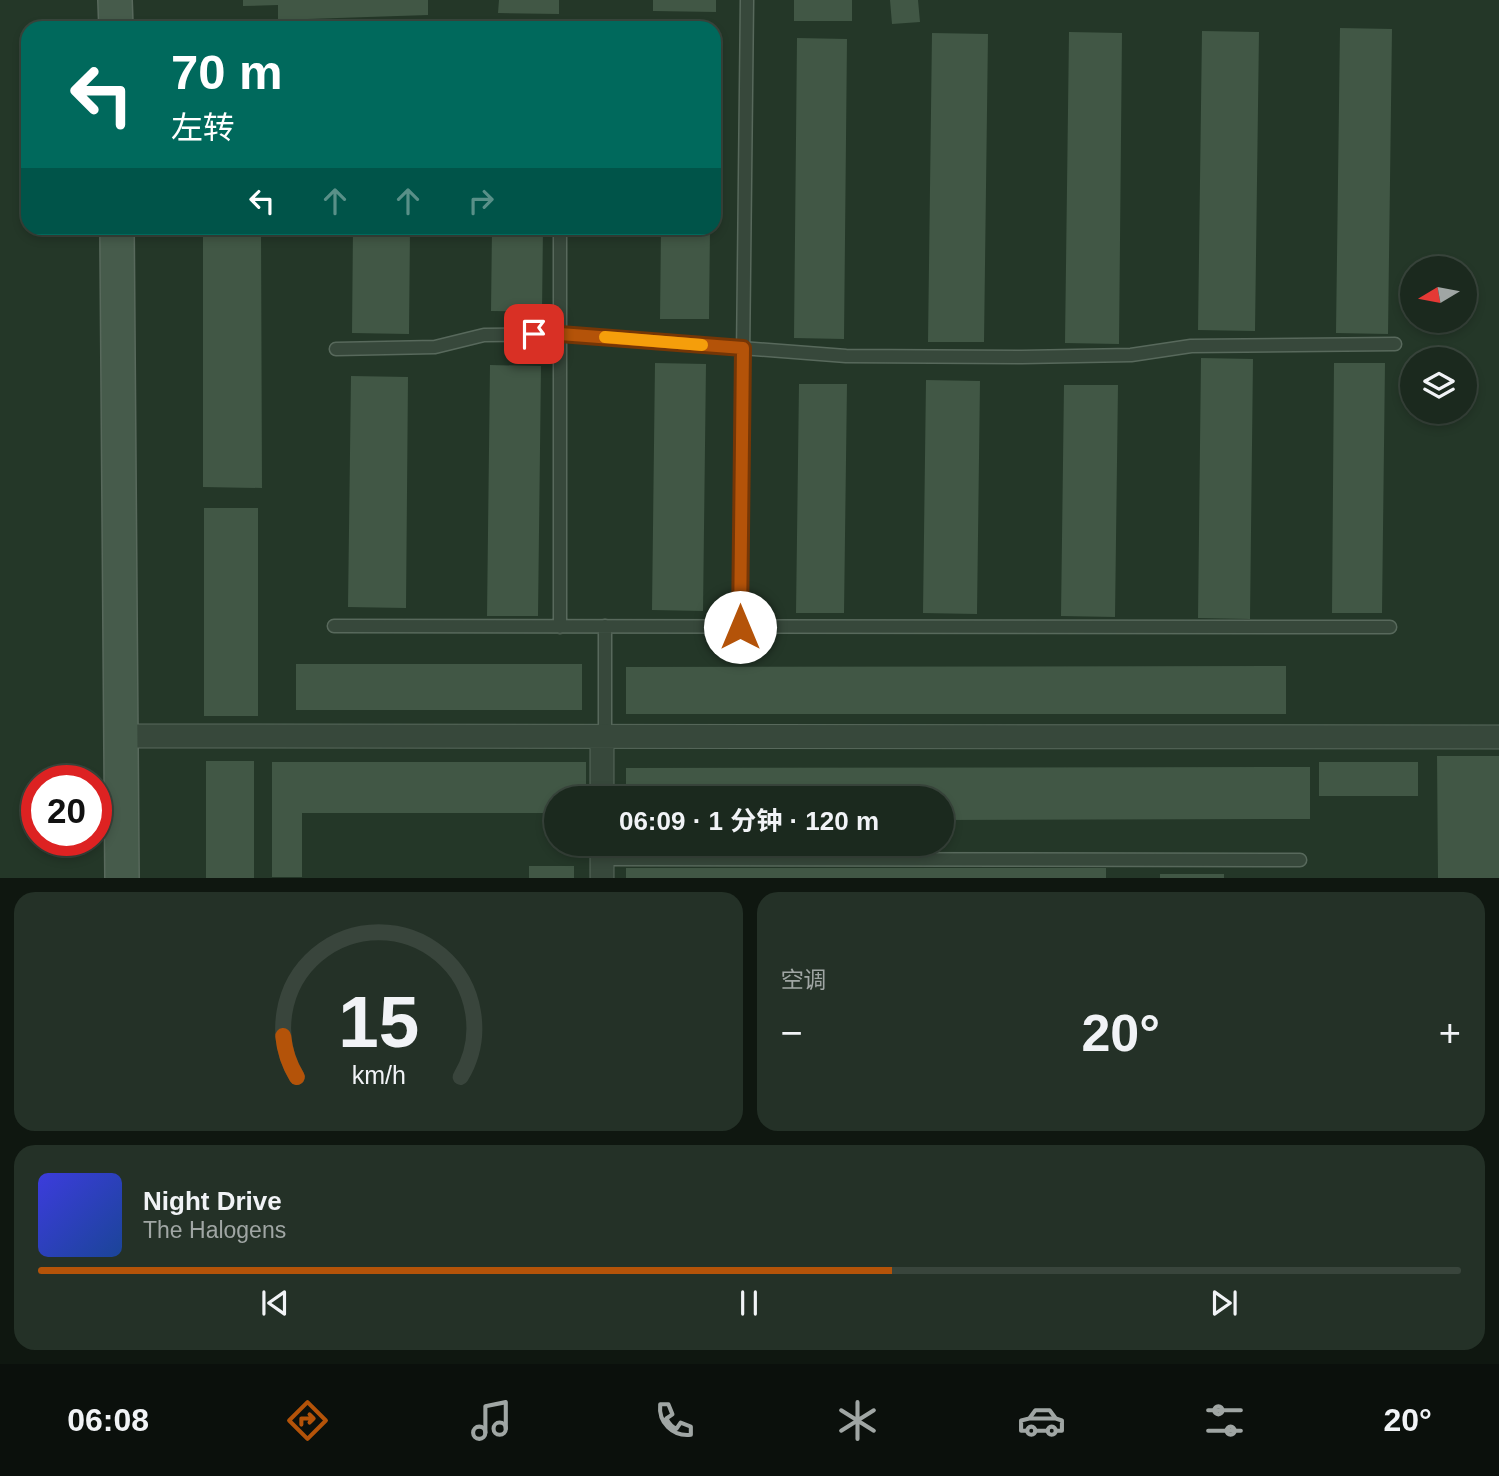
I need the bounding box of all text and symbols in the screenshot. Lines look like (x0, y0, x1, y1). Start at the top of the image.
text: 70 m (171, 45, 283, 99)
icon: left (56, 49, 147, 140)
text: 左转 (171, 110, 235, 146)
icon: left (243, 182, 281, 220)
icon: ahead (316, 182, 354, 220)
icon: ahead (389, 182, 427, 220)
icon: right (462, 182, 500, 220)
north arrow (1400, 256, 1477, 332)
map controls (1400, 256, 1477, 424)
pin (504, 304, 564, 364)
icon: arrive (515, 315, 553, 353)
button: layers (1400, 347, 1477, 424)
position arrow (703, 590, 777, 664)
speed limit sign: 20 (21, 765, 112, 856)
text: 06:09 · 1 分钟 · 120 m (619, 806, 879, 836)
text: 空调 (781, 967, 827, 993)
text: 15 (338, 982, 419, 1063)
text: 20° (1081, 1004, 1160, 1062)
text: − (781, 1012, 803, 1054)
text: + (1439, 1012, 1461, 1054)
text: km/h (351, 1061, 405, 1089)
text: Night Drive (143, 1186, 282, 1216)
text: The Halogens (143, 1217, 286, 1243)
icon: previous (256, 1284, 294, 1322)
icon: pause (730, 1284, 768, 1322)
icon: next (1205, 1284, 1243, 1322)
icon: directions (283, 1396, 332, 1445)
icon: music (467, 1396, 516, 1445)
icon: phone (650, 1396, 699, 1445)
icon: climate (833, 1396, 882, 1445)
icon: car (1017, 1396, 1066, 1445)
icon: filters (1200, 1396, 1249, 1445)
text: 06:08 (67, 1402, 149, 1438)
text: 20° (1383, 1402, 1432, 1438)

